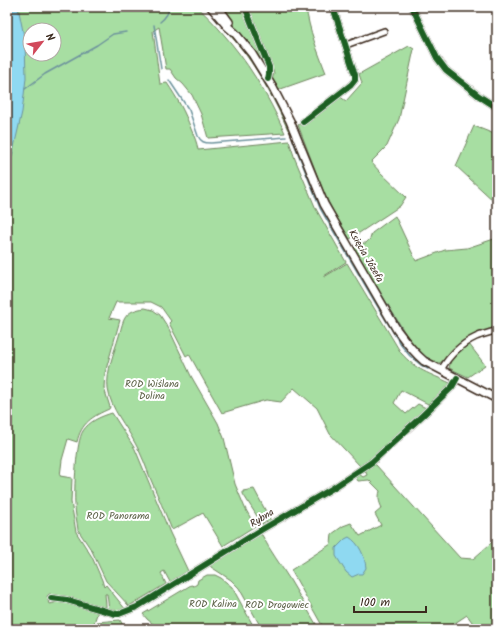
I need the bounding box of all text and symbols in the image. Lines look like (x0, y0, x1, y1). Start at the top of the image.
north arrow (22, 22, 62, 62)
text: N (40, 30, 59, 45)
street label: Księcia Józefa (344, 226, 388, 286)
park label: ROD Wiślana Dolina (125, 376, 179, 404)
street label: Rybna (247, 504, 277, 532)
park label: ROD Panorama (86, 508, 150, 524)
scale bar (354, 588, 426, 614)
text: 100 m (360, 593, 391, 612)
park label: ROD Kalina (189, 596, 237, 612)
park label: ROD Drogowiec (245, 597, 310, 613)

